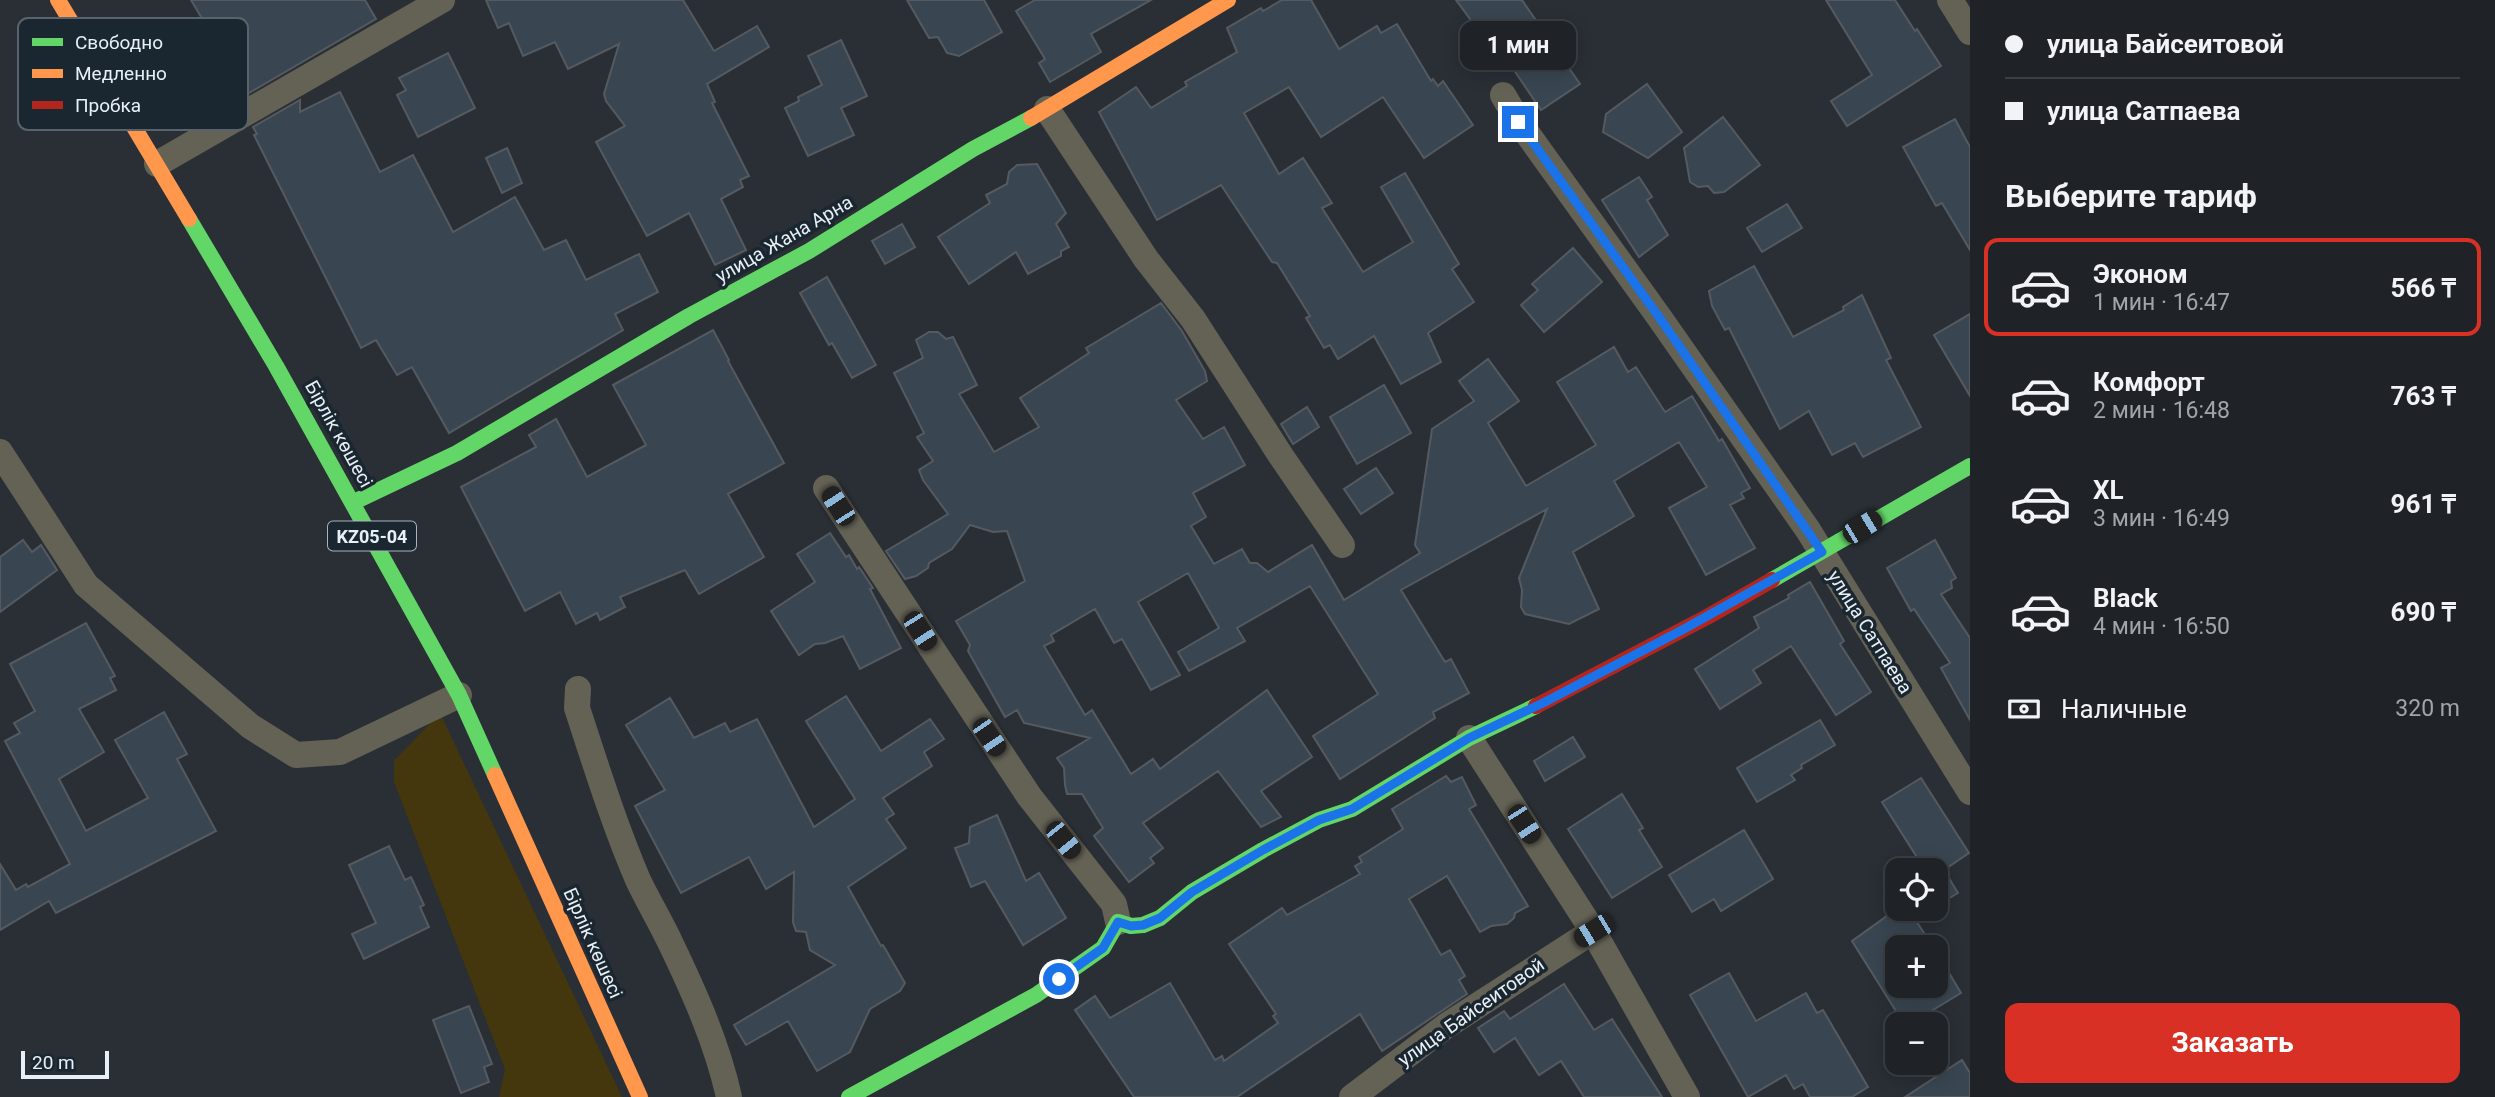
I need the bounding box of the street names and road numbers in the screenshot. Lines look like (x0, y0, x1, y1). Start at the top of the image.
street label: улица Жана Арна (711, 190, 857, 288)
street label: Бірлік көшесі (300, 377, 378, 491)
road number: KZ05-04 (328, 522, 416, 550)
street label: улица Сатпаева (1823, 566, 1917, 698)
street label: Бірлік көшесі (558, 884, 628, 1002)
street label: улица Байсеитовой (1393, 953, 1549, 1071)

